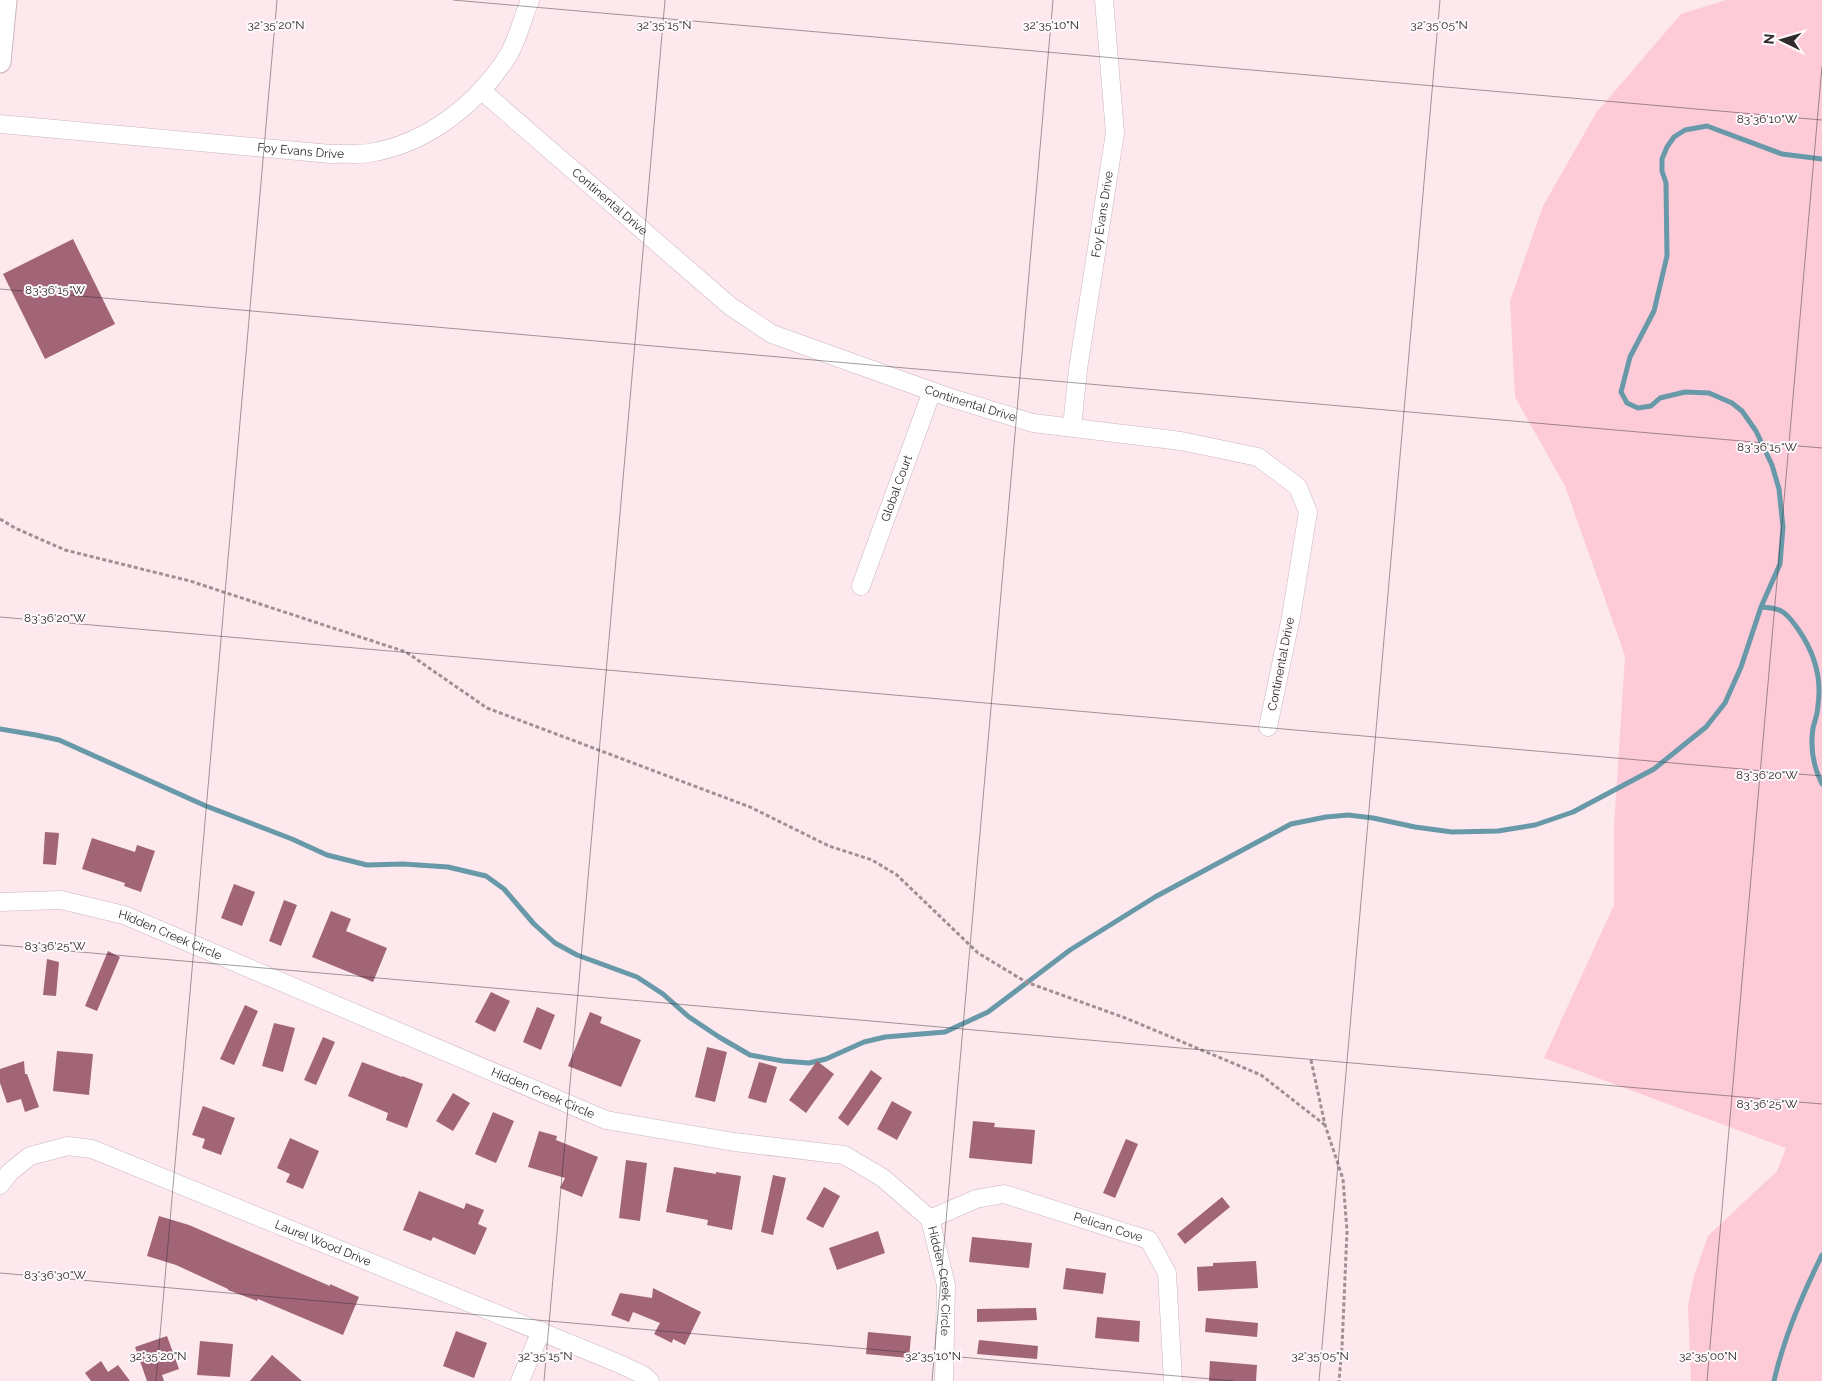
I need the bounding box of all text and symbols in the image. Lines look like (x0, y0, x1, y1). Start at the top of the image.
north arrow (1757, 15, 1807, 65)
text: 32°35'20"N (247, 18, 305, 32)
text: 32°35'15"N (636, 18, 692, 32)
text: 32°35'10"N (1023, 18, 1079, 32)
text: 32°35'05"N (1410, 18, 1468, 32)
text: N (1761, 33, 1777, 45)
text: 83°36'10"W (1737, 112, 1798, 126)
street label: Foy Evans Drive (257, 140, 344, 161)
street label: Continental Drive (569, 165, 650, 238)
street label: Foy Evans Drive (1089, 170, 1116, 258)
text: 83°36'15"W (25, 283, 85, 297)
street label: Continental Drive (923, 382, 1018, 424)
text: 83°36'15"W (1737, 440, 1797, 454)
street label: Global Court (878, 453, 915, 523)
text: 83°36'20"W (24, 611, 86, 625)
street label: Continental Drive (1265, 616, 1297, 712)
text: 83°36'20"W (1736, 768, 1798, 782)
street label: Hidden Creek Circle (117, 907, 224, 963)
text: 83°36'25"W (24, 939, 86, 953)
street label: Hidden Creek Circle (489, 1065, 597, 1121)
text: 83°36'25"W (1736, 1097, 1798, 1111)
street label: Pelican Cove (1072, 1210, 1145, 1245)
street label: Laurel Wood Drive (273, 1217, 373, 1269)
street label: Hidden Creek Circle (925, 1225, 953, 1336)
text: 83°36'30"W (24, 1268, 86, 1282)
text: 32°35'20"N (129, 1349, 187, 1363)
text: 32°35'15"N (517, 1349, 573, 1363)
text: 32°35'10"N (905, 1349, 961, 1363)
text: 32°35'05"N (1291, 1349, 1349, 1363)
text: 32°35'00"N (1679, 1349, 1737, 1363)

